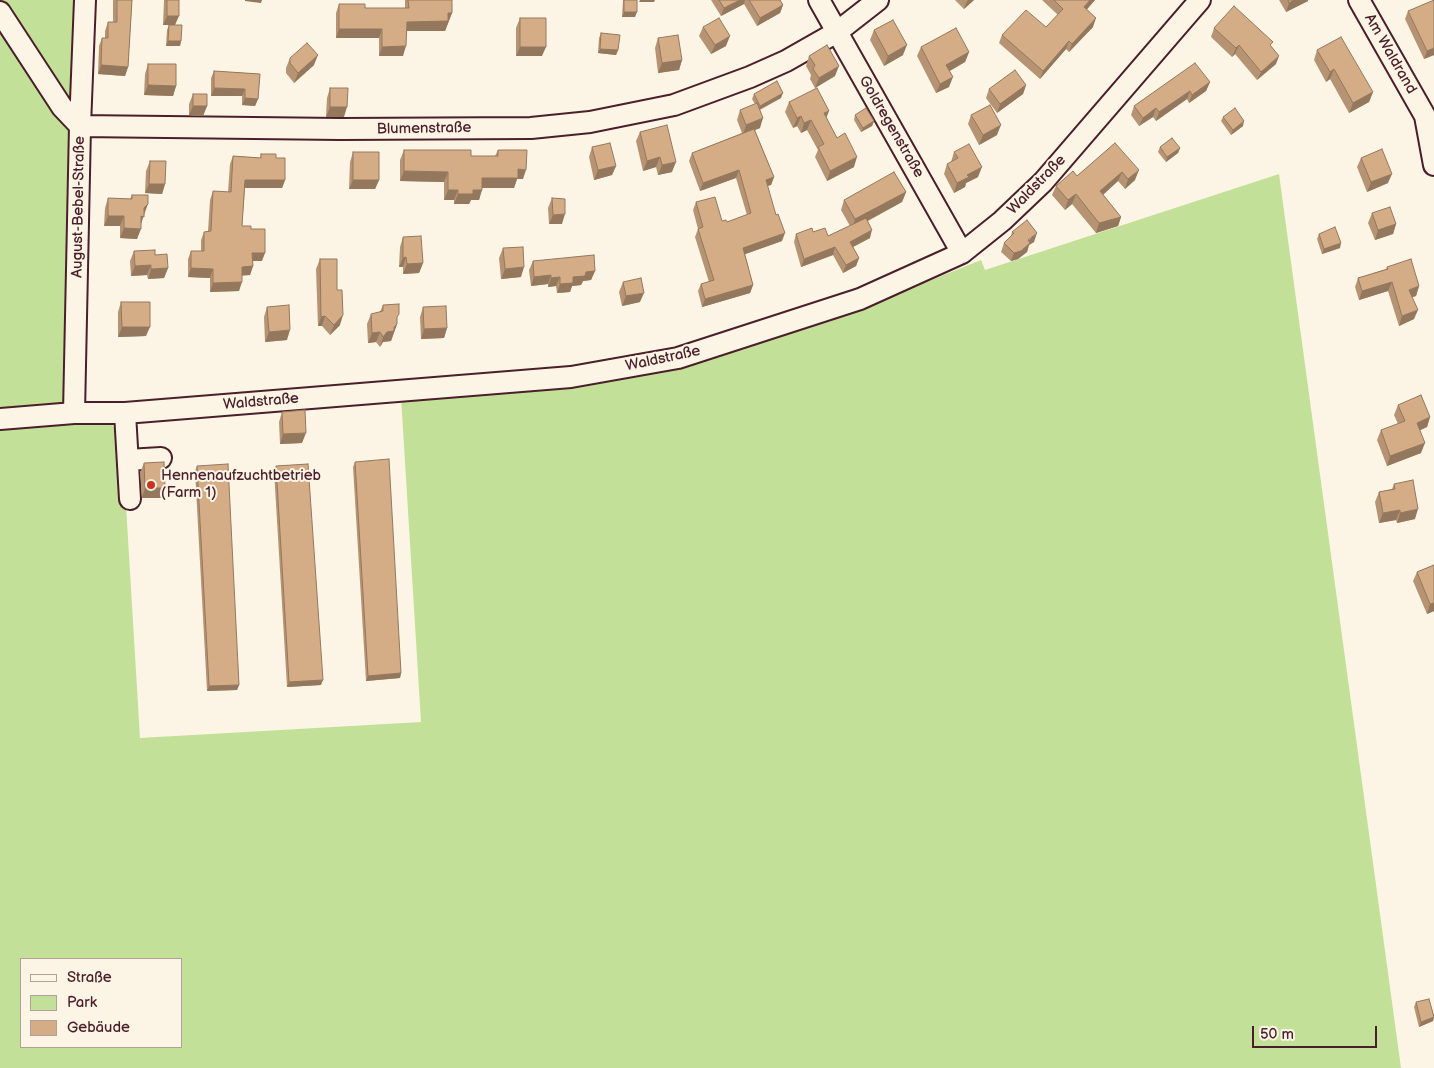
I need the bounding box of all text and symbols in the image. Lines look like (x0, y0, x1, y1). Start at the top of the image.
street label: Am Waldrand (1360, 11, 1420, 97)
street label: Goldregenstraße (855, 73, 927, 181)
street label: Blumenstraße (377, 119, 471, 139)
street label: August-Bebel-Straße (69, 136, 89, 278)
street label: Waldstraße (1004, 151, 1070, 219)
street label: Waldstraße (624, 342, 702, 376)
street label: Waldstraße (222, 390, 300, 414)
place label: Hennenaufzuchtbetrieb (Farm 1) (161, 467, 321, 502)
marker: Hennenaufzuchtbetrieb (Farm 1) (145, 479, 157, 491)
legend (20, 958, 182, 1048)
text: Straße (67, 968, 112, 987)
text: Park (67, 993, 97, 1012)
scale bar (1254, 1016, 1379, 1048)
text: Gebäude (67, 1018, 130, 1037)
text: 50 m (1260, 1025, 1294, 1044)

